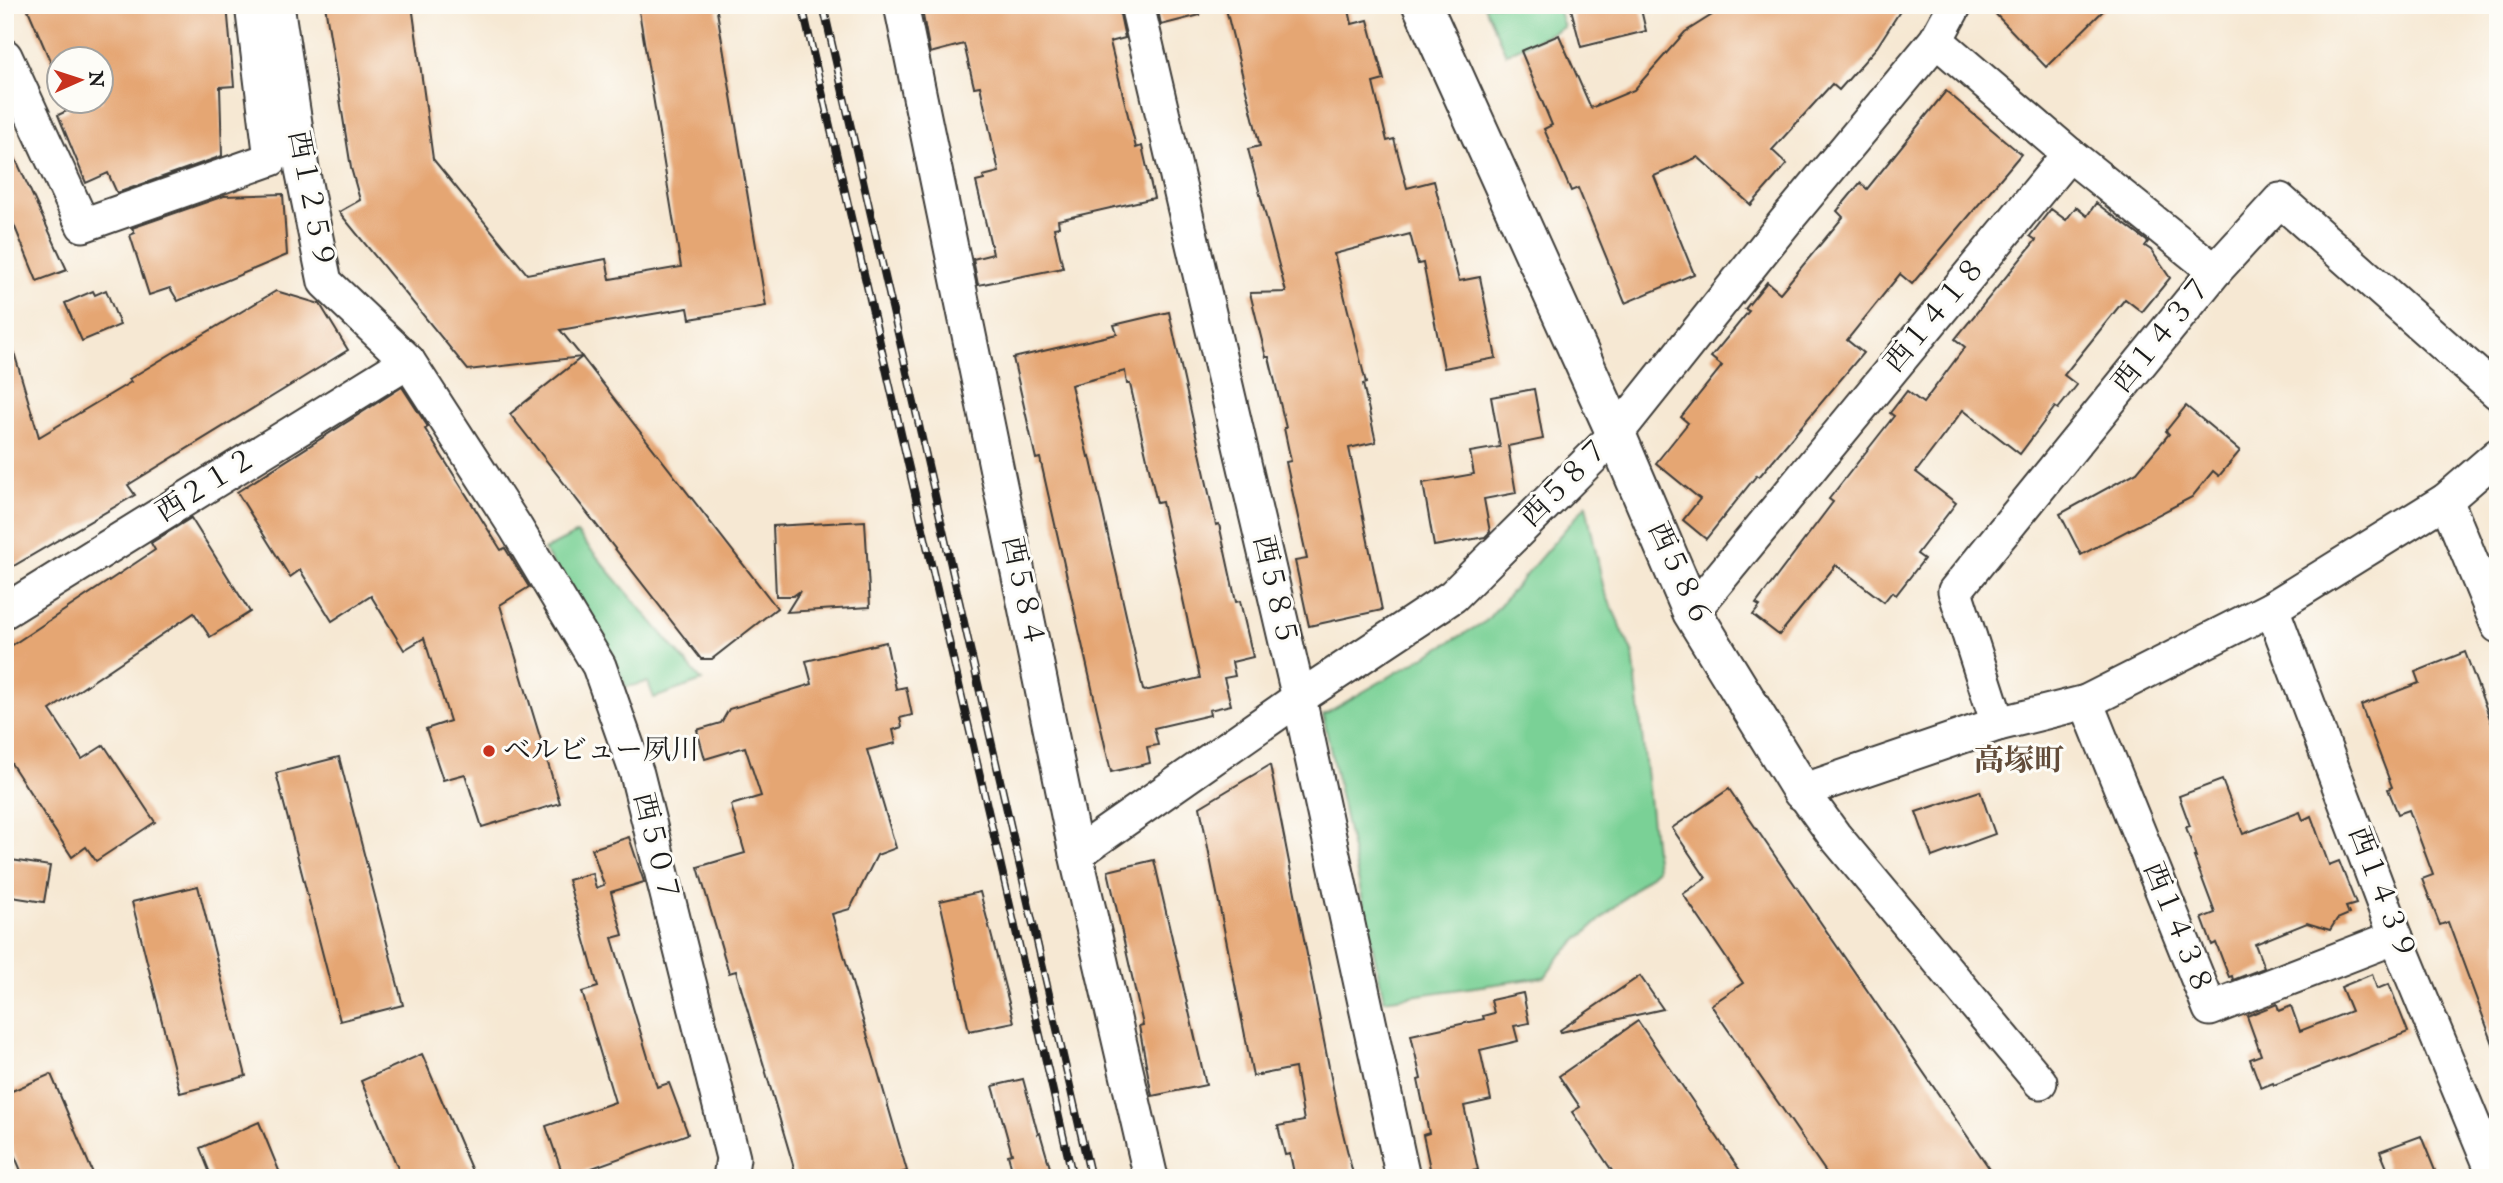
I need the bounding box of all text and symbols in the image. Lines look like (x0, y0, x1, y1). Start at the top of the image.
north arrow (46, 46, 116, 116)
text: N (83, 69, 107, 89)
street label: 西１２５９ (279, 128, 341, 272)
street label: 西１４１８ (1878, 250, 1994, 380)
street label: 西１４３７ (2105, 270, 2221, 400)
street label: 西５８７ (1514, 431, 1618, 535)
street label: 西２１２ (150, 441, 264, 531)
street label: 西５８６ (1639, 517, 1719, 633)
street label: 西５８５ (1244, 532, 1304, 650)
street label: 西５８４ (993, 534, 1051, 650)
place label: ベルビュー夙川 (503, 734, 699, 769)
marker: ベルビュー夙川 (481, 743, 497, 759)
district label: 高塚町 (1974, 743, 2064, 781)
street label: 西５０７ (624, 789, 686, 907)
street label: 西１４３９ (2340, 822, 2422, 966)
street label: 西１４３８ (2135, 858, 2219, 1000)

